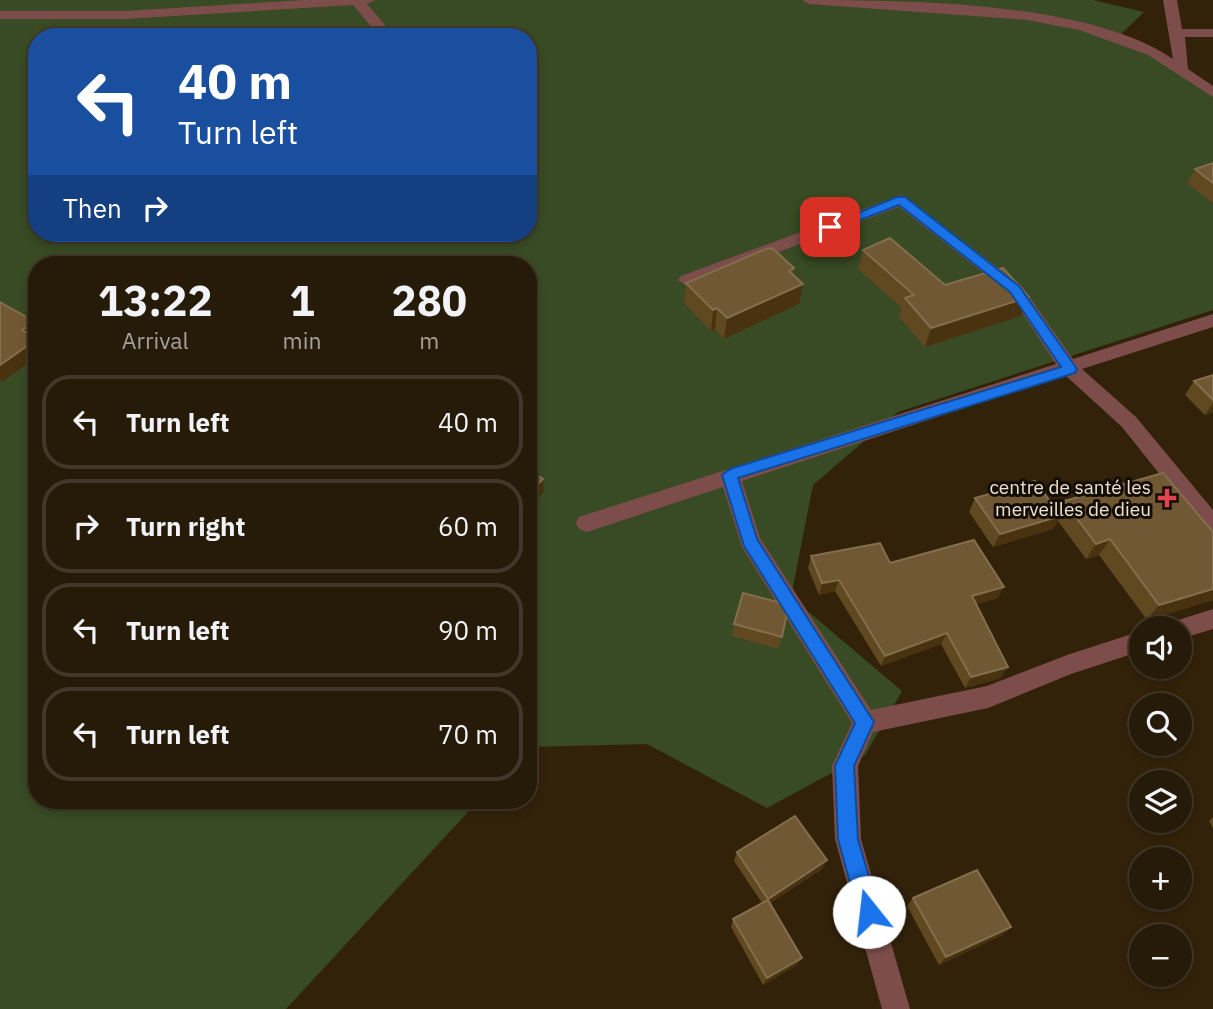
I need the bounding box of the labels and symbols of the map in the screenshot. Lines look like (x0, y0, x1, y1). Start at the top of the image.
pin (800, 197, 860, 257)
place label: centre de santé les merveilles de dieu (989, 475, 1151, 521)
marker: centre de santé les merveilles de dieu (1157, 488, 1177, 508)
position arrow (832, 875, 906, 949)

